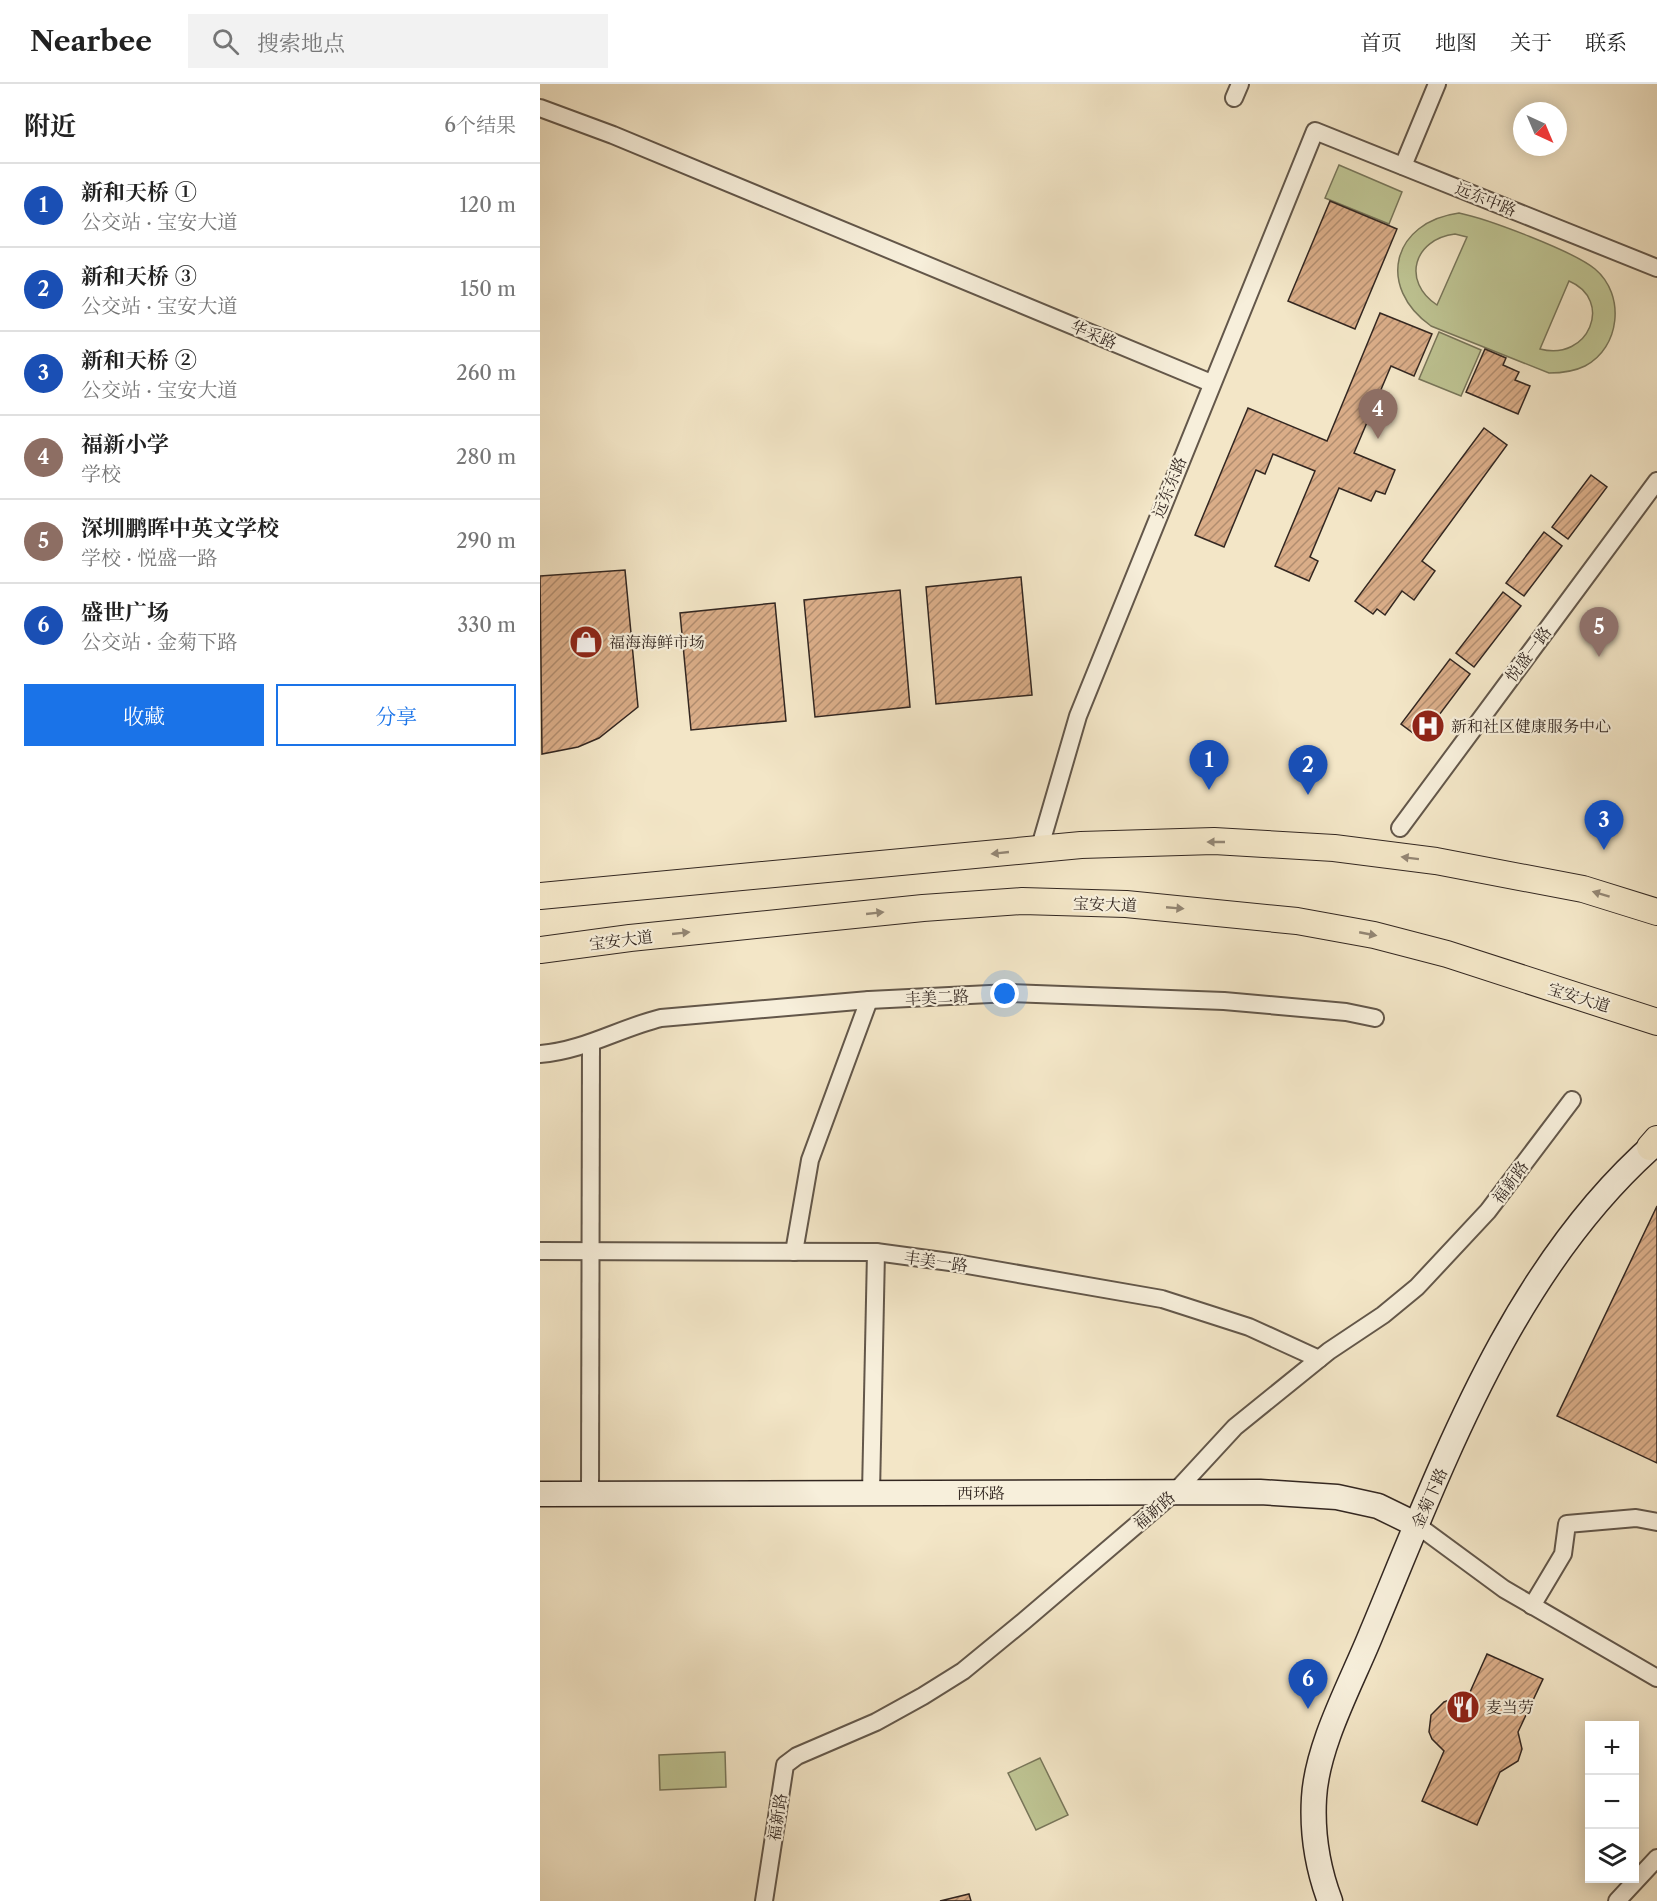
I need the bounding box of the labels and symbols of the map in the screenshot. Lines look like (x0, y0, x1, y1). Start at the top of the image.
north arrow (1513, 102, 1567, 156)
street label: 远东中路 (1453, 178, 1519, 220)
street label: 华采路 (1068, 315, 1120, 353)
pin: 4 (1358, 390, 1398, 439)
street label: 远东东路 (1148, 454, 1190, 520)
pin: 5 (1580, 608, 1618, 657)
street label: 悦盛一路 (1501, 622, 1555, 686)
shop icon: 福海海鲜市场 (568, 624, 604, 660)
place label: 福海海鲜市场 (609, 632, 705, 652)
hospital icon: 新和社区健康服务中心 (1410, 708, 1446, 744)
place label: 新和社区健康服务中心 (1451, 716, 1611, 736)
pin: 1 (1190, 740, 1228, 790)
pin: 2 (1288, 746, 1328, 795)
pin: 3 (1584, 800, 1624, 850)
one-way arrow (1206, 837, 1225, 847)
one-way arrow (990, 848, 1009, 858)
one-way arrow (1400, 853, 1419, 863)
one-way arrow (1592, 889, 1610, 898)
street label: 宝安大道 (1073, 893, 1137, 915)
one-way arrow (1165, 903, 1184, 913)
one-way arrow (866, 908, 885, 918)
street label: 宝安大道 (588, 926, 654, 954)
one-way arrow (672, 928, 691, 938)
one-way arrow (1358, 930, 1377, 939)
street label: 宝安大道 (1545, 978, 1613, 1016)
your location (990, 979, 1019, 1008)
street label: 丰美二路 (905, 985, 969, 1009)
street label: 福新路 (1488, 1157, 1532, 1207)
street label: 丰美一路 (903, 1247, 969, 1275)
street label: 金菊下路 (1407, 1465, 1451, 1531)
street label: 西环路 (957, 1483, 1005, 1503)
street label: 福新路 (1129, 1487, 1179, 1533)
pin: 6 (1288, 1660, 1328, 1709)
restaurant icon: 麦当劳 (1445, 1689, 1481, 1725)
place label: 麦当劳 (1486, 1697, 1534, 1717)
street label: 福新路 (763, 1792, 791, 1842)

